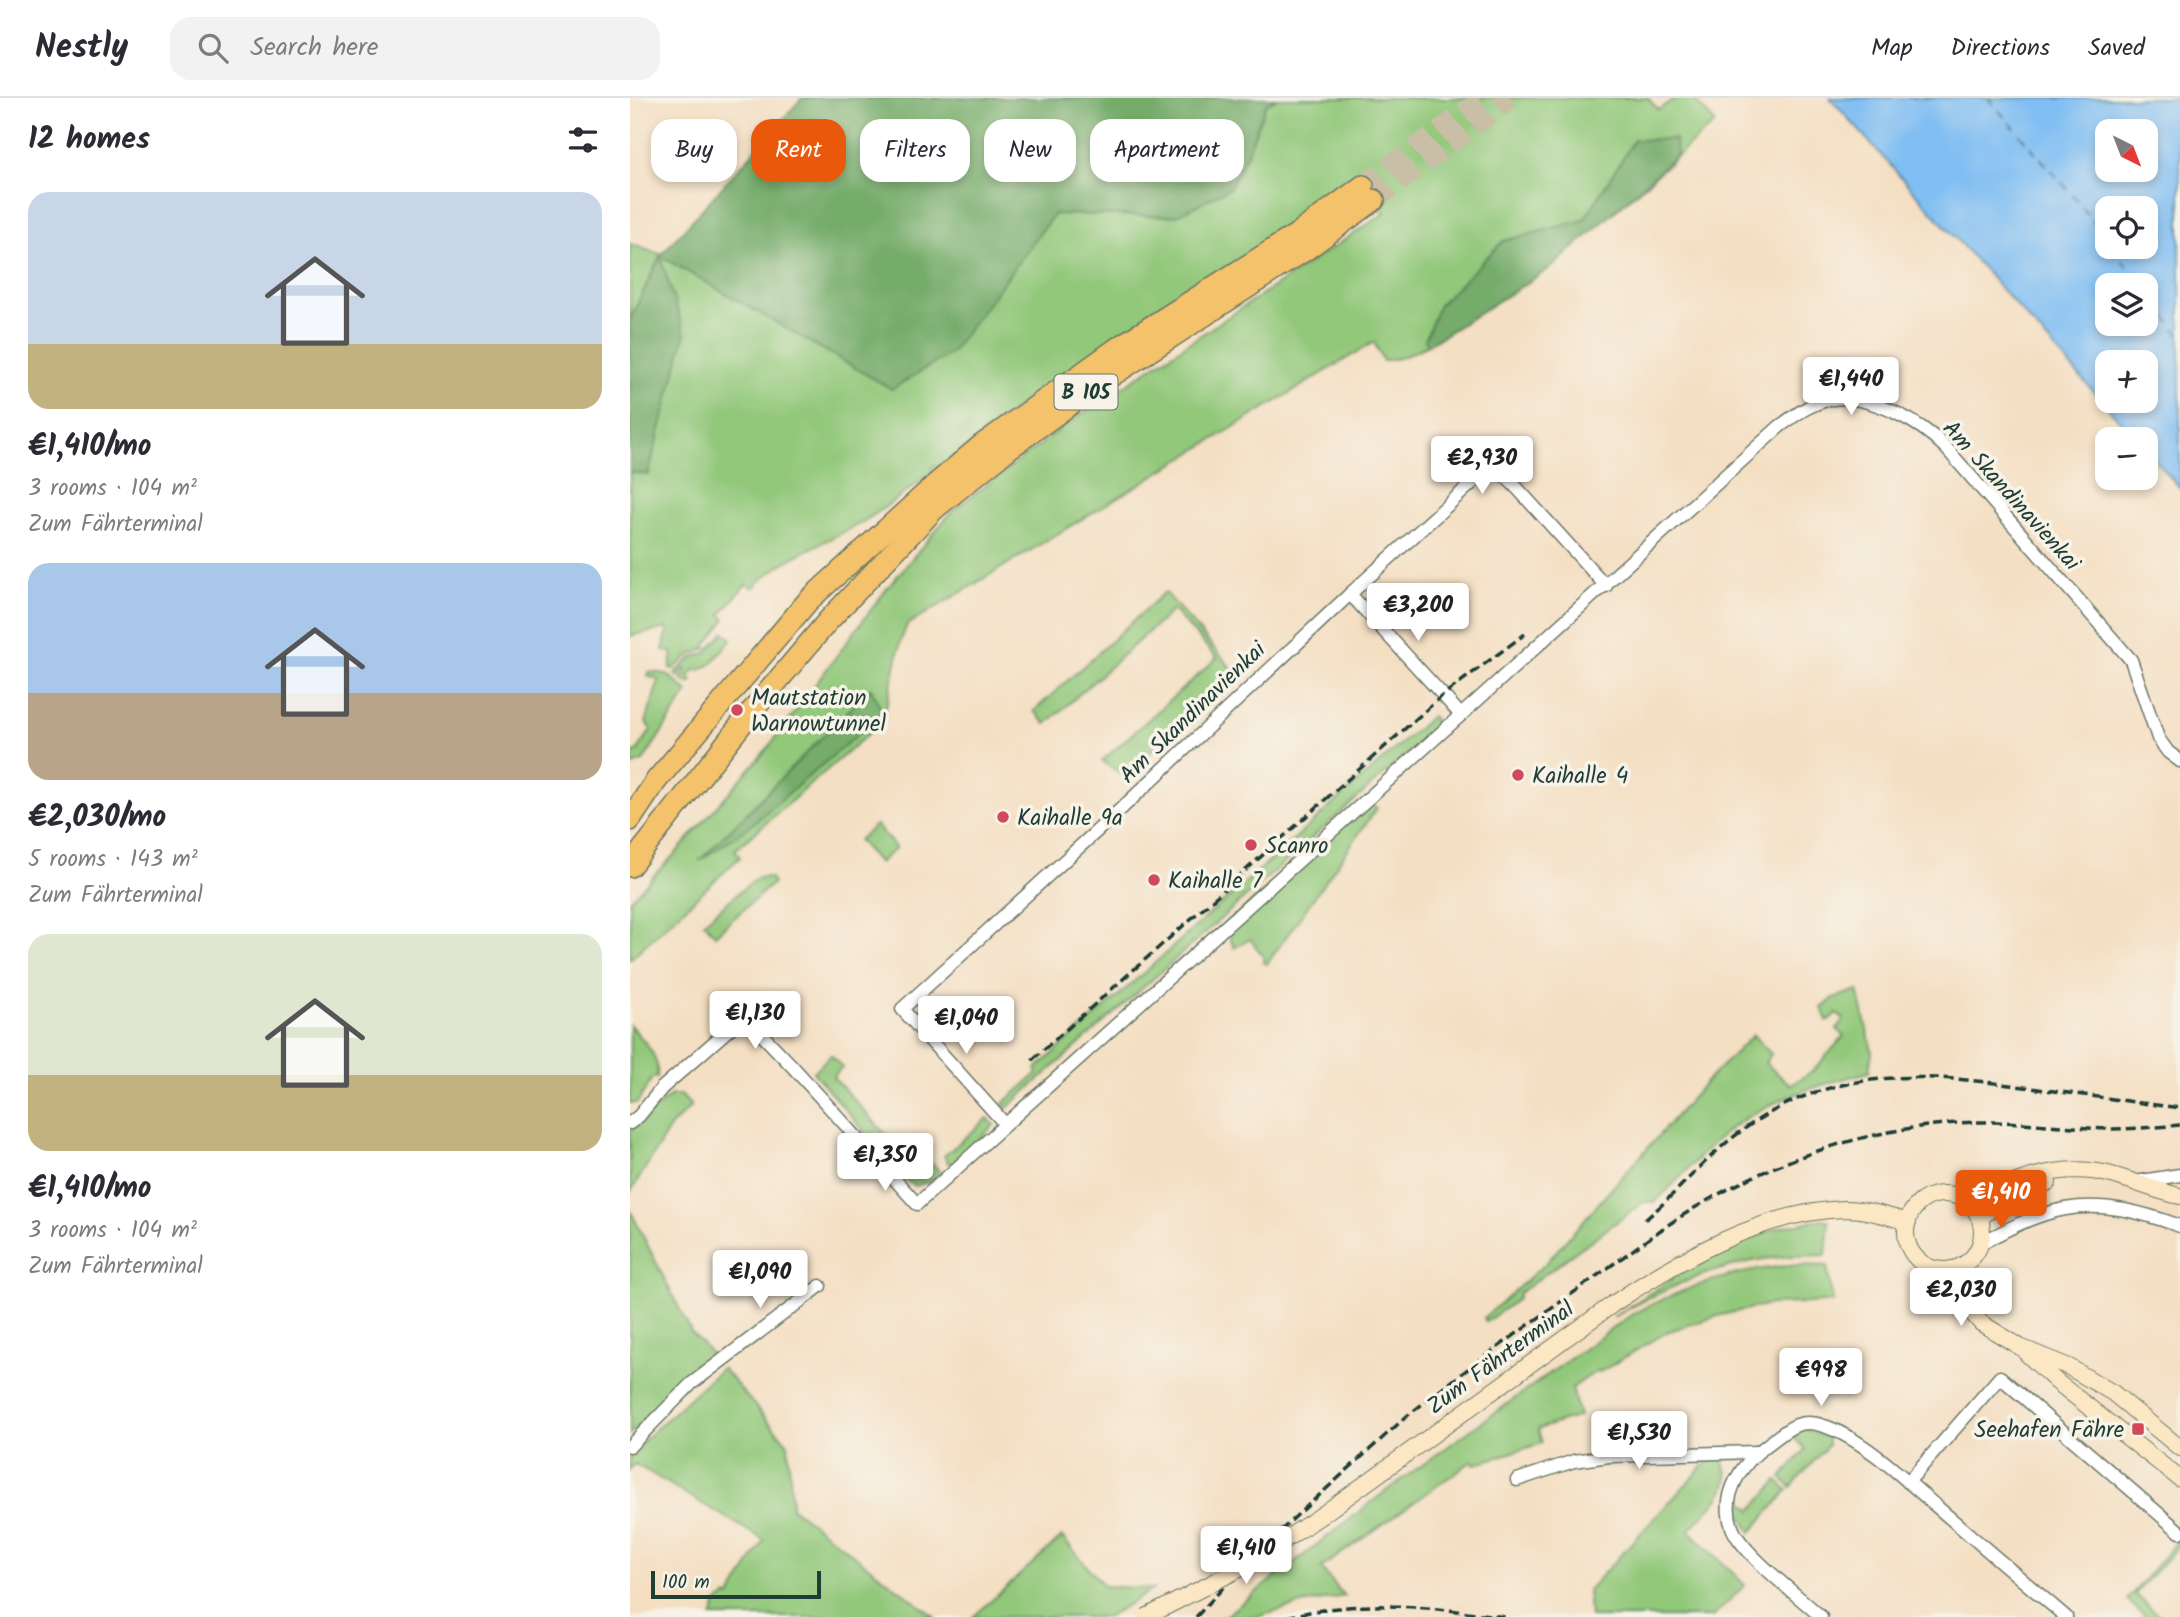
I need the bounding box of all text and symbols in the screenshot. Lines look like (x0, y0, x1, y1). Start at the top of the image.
search box (170, 17, 660, 80)
text: Nestly (35, 22, 128, 75)
text: Search here (250, 27, 378, 69)
icon: search (194, 29, 232, 67)
text: Map (1871, 29, 1913, 68)
text: Directions (1951, 29, 2050, 68)
text: Saved (2088, 29, 2145, 68)
text: 12 homes (28, 116, 150, 164)
chip: Buy (651, 119, 737, 182)
chip: Rent (751, 119, 846, 182)
chip: Filters (860, 119, 970, 182)
chip: New (984, 119, 1076, 182)
chip: Apartment (1090, 119, 1244, 182)
north arrow (2095, 119, 2158, 182)
map controls (2095, 119, 2158, 490)
icon: filters (564, 121, 602, 159)
button: locate (2095, 196, 2158, 259)
icon: home (252, 238, 378, 364)
button: layers (2095, 273, 2158, 336)
button: + (2095, 350, 2158, 413)
pin: €1,440 (1794, 358, 1908, 417)
text: €1,440 (1819, 362, 1883, 398)
road number: B 105 (1054, 374, 1118, 410)
street label: Am Skandinavienkai (1933, 413, 2089, 581)
text: €1,410/mo (28, 423, 151, 471)
button: − (2095, 427, 2158, 490)
pin: €2,930 (1425, 436, 1539, 496)
text: €2,930 (1447, 441, 1517, 477)
text: 3 rooms · 104 m² (28, 471, 197, 507)
text: Zum Fährterminal (28, 507, 203, 543)
pin: €3,200 (1361, 584, 1475, 643)
text: €3,200 (1383, 588, 1453, 624)
icon: home (252, 609, 378, 735)
street label: Am Skandinavienkai (1112, 633, 1276, 793)
place label: Mautstation Warnowtunnel (751, 681, 886, 743)
marker: Mautstation Warnowtunnel (729, 702, 745, 718)
place label: Kaihalle 4 (1532, 759, 1629, 795)
marker: Kaihalle 4 (1510, 767, 1526, 783)
text: €2,030/mo (28, 794, 166, 842)
place label: Kaihalle 9a (1017, 801, 1123, 837)
marker: Kaihalle 9a (995, 809, 1011, 825)
place label: Scanro (1265, 829, 1329, 865)
marker: Scanro (1243, 837, 1259, 853)
text: 5 rooms · 143 m² (28, 842, 198, 878)
place label: Kaihalle 7 (1168, 864, 1264, 900)
marker: Kaihalle 7 (1146, 872, 1162, 888)
text: Zum Fährterminal (28, 878, 203, 914)
icon: home (252, 980, 378, 1106)
pin: €1,130 (698, 992, 812, 1051)
text: €1,130 (726, 996, 784, 1032)
pin: €1,040 (909, 996, 1023, 1056)
text: €1,040 (934, 1001, 998, 1037)
pin: €1,350 (828, 1134, 942, 1193)
text: €1,350 (853, 1138, 917, 1174)
text: €1,410/mo (28, 1165, 151, 1213)
pin: €1,410 (1944, 1170, 2058, 1230)
text: €1,410 (1972, 1175, 2030, 1211)
text: 3 rooms · 104 m² (28, 1213, 197, 1249)
text: Zum Fährterminal (28, 1249, 203, 1285)
pin: €1,090 (703, 1250, 817, 1310)
text: €1,090 (729, 1255, 791, 1291)
pin: €2,030 (1904, 1268, 2018, 1328)
text: €2,030 (1926, 1273, 1996, 1309)
street label: Zum Fährterminal (1420, 1292, 1583, 1425)
pin: €998 (1780, 1348, 1862, 1408)
text: €998 (1795, 1353, 1847, 1389)
pin: €1,530 (1582, 1412, 1696, 1471)
place label: Seehafen Fähre (1974, 1413, 2124, 1449)
text: €1,530 (1607, 1416, 1671, 1452)
marker: Seehafen Fähre (2130, 1421, 2146, 1437)
pin: €1,410 (1189, 1526, 1303, 1586)
text: €1,410 (1217, 1531, 1275, 1567)
scale bar (651, 1568, 821, 1600)
text: 100 m (662, 1568, 710, 1598)

